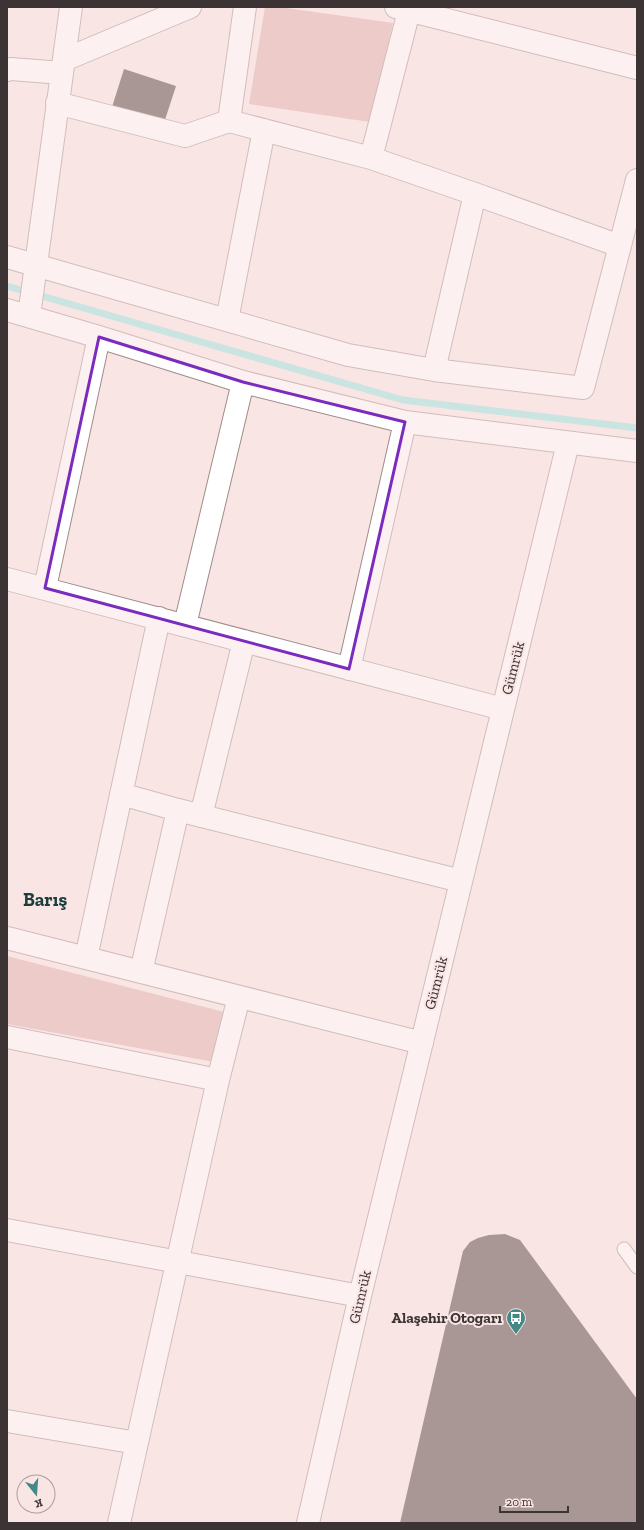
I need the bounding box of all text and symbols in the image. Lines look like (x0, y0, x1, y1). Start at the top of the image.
street label: Gümrük (498, 639, 528, 697)
district label: Barış (23, 888, 67, 911)
street label: Gümrük (421, 954, 451, 1012)
street label: Gümrük (345, 1268, 375, 1325)
bus stop icon: Alaşehir Otogarı (505, 1307, 527, 1335)
place label: Alaşehir Otogarı (392, 1309, 503, 1327)
north arrow (16, 1474, 56, 1514)
scale bar (500, 1488, 568, 1514)
text: 20 m (506, 1495, 533, 1509)
text: K (33, 1496, 44, 1511)

